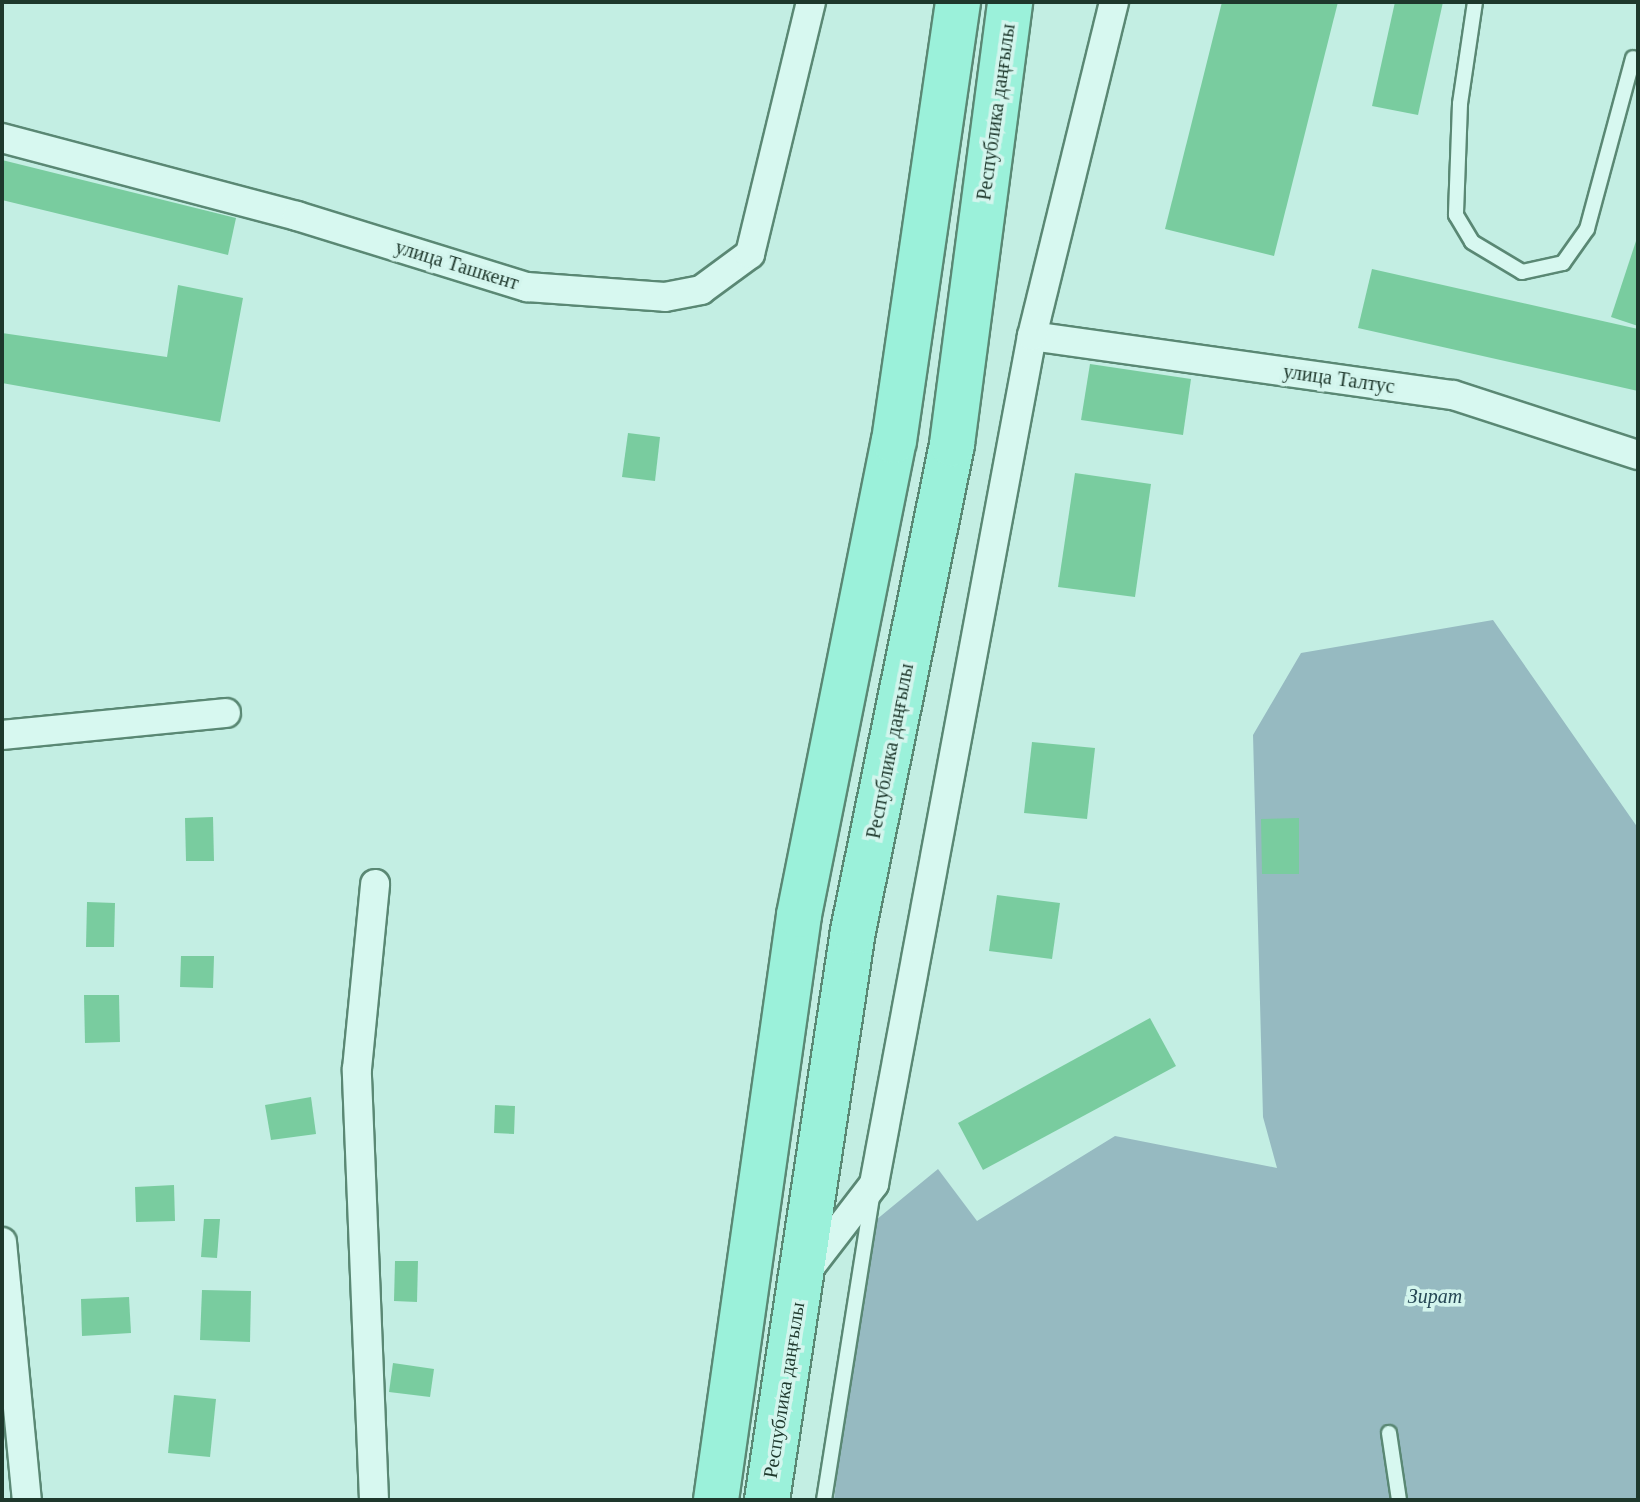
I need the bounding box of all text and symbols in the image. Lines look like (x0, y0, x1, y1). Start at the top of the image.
street label: Республика даңғылы (972, 22, 1020, 202)
street label: улица Ташкент (392, 235, 522, 295)
street label: улица Талтус (1282, 359, 1396, 399)
street label: Республика даңғылы (861, 661, 919, 841)
park label: Зират (1408, 1284, 1462, 1308)
street label: Республика даңғылы (758, 1300, 810, 1480)

